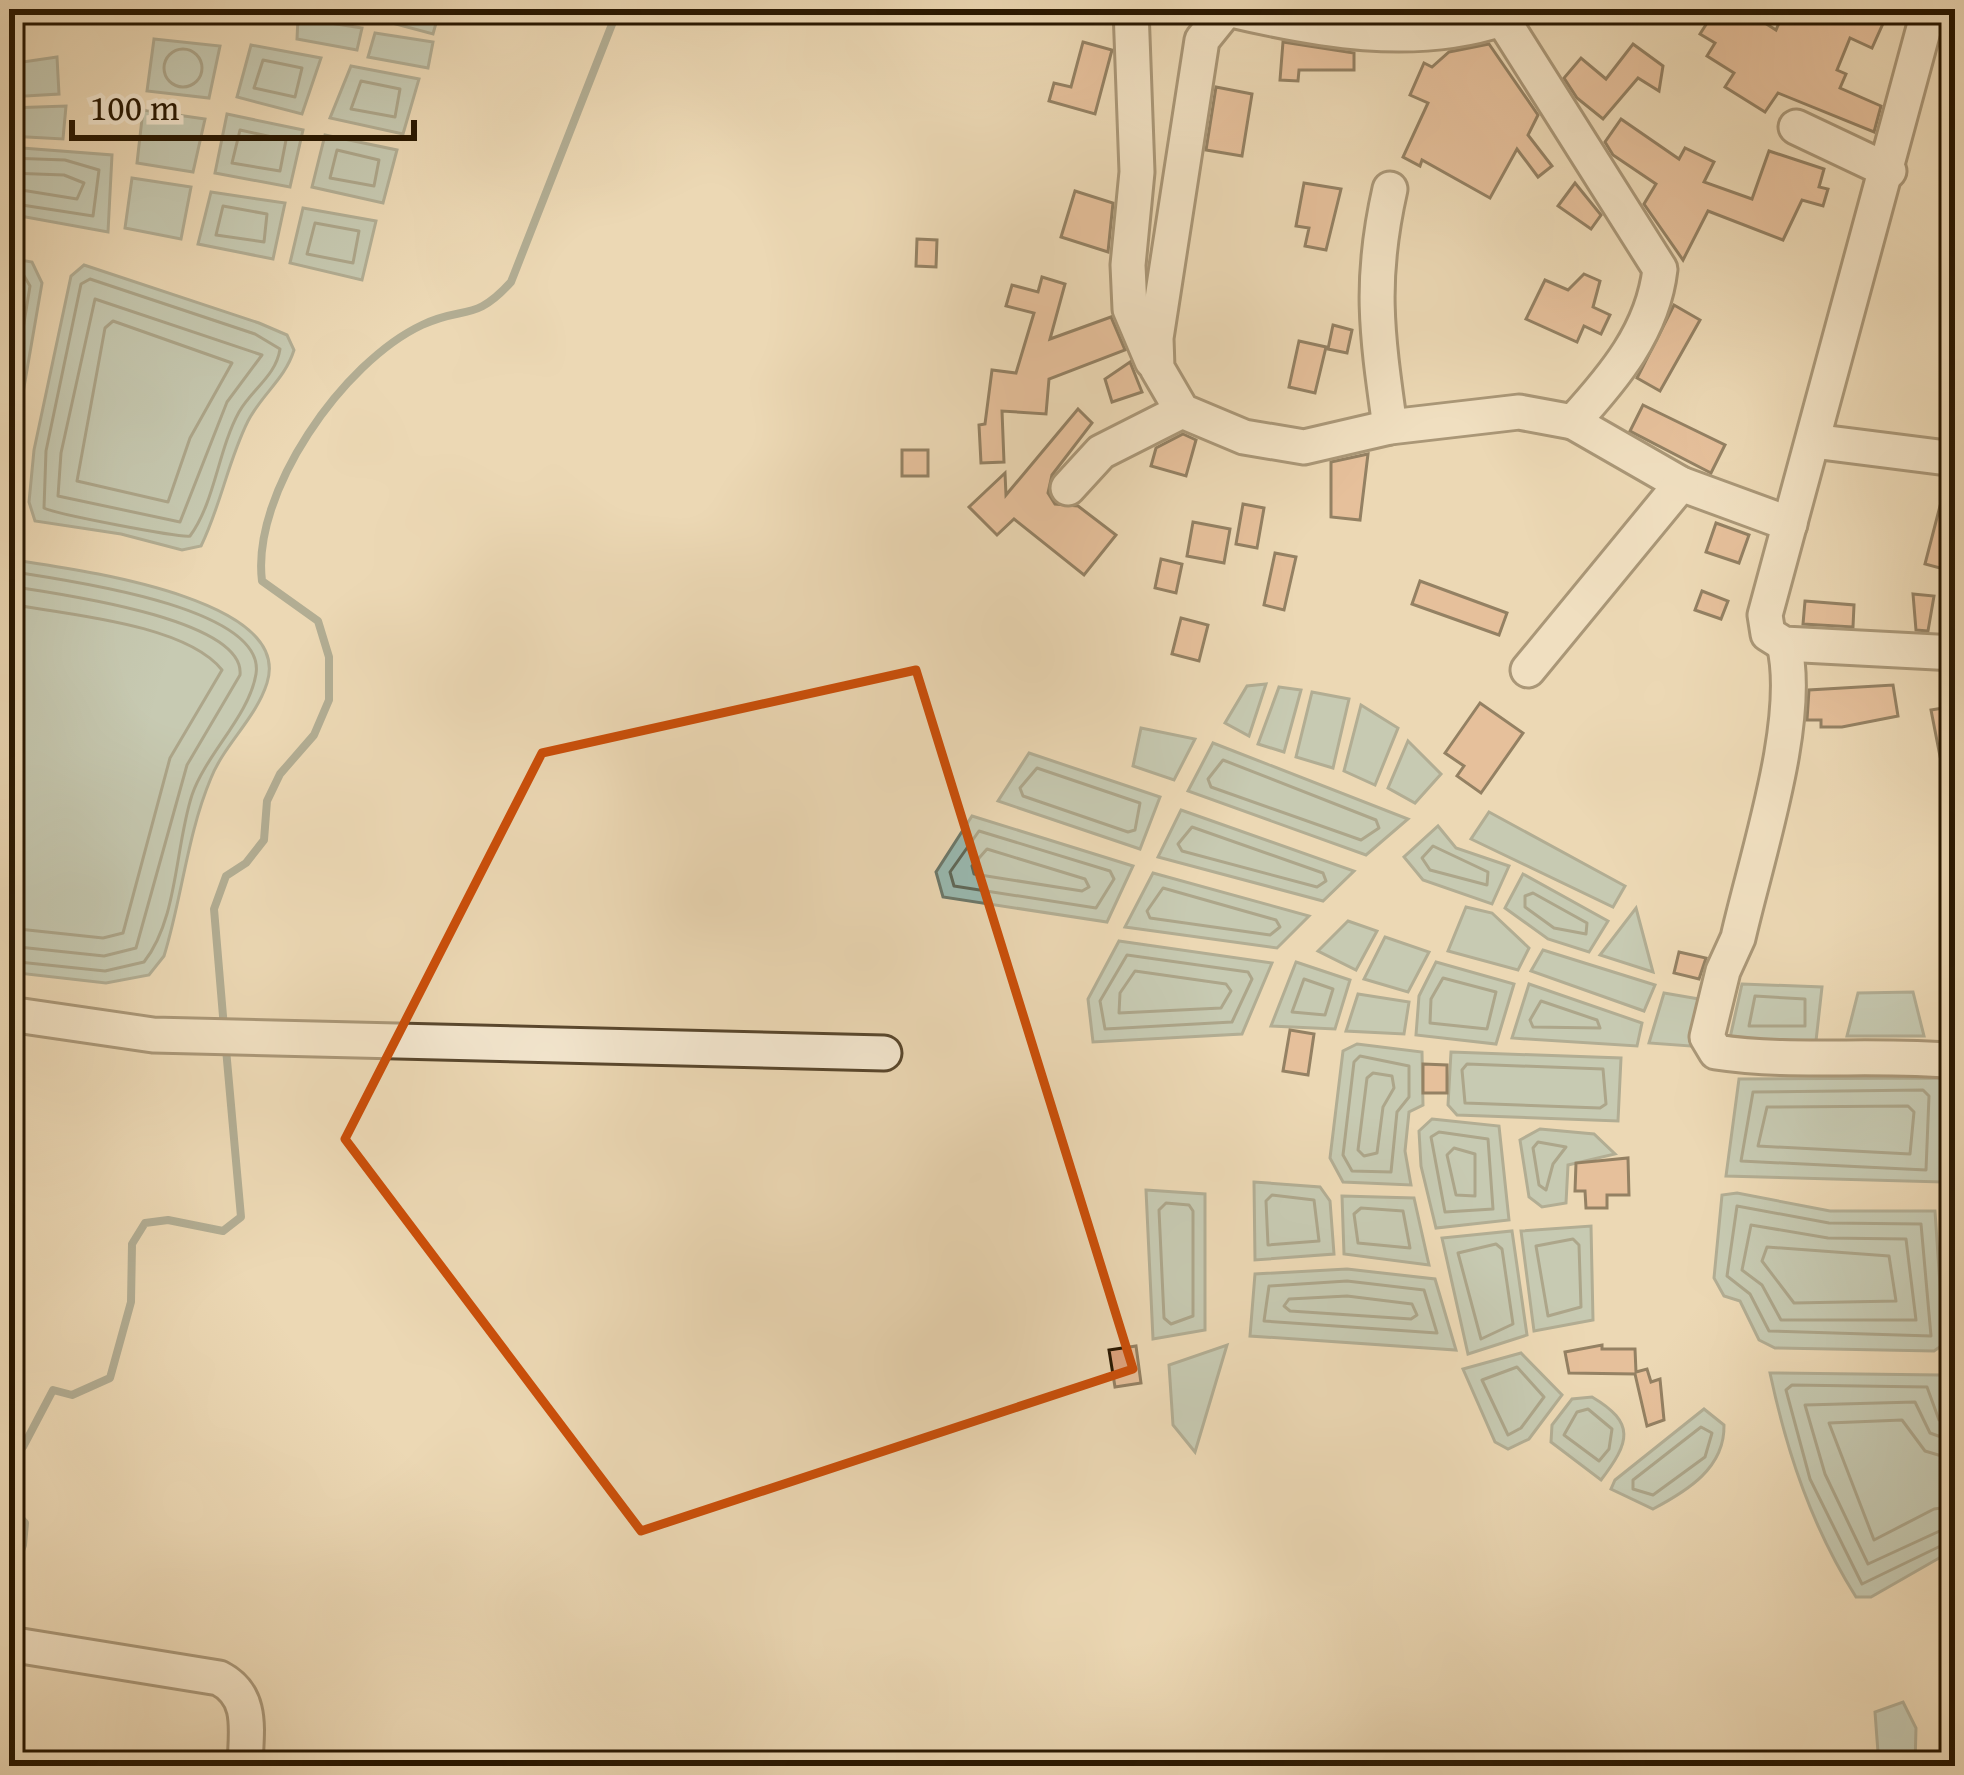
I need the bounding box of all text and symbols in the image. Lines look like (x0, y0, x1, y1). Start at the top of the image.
scale bar (72, 66, 414, 140)
text: 100 m (90, 80, 179, 133)

